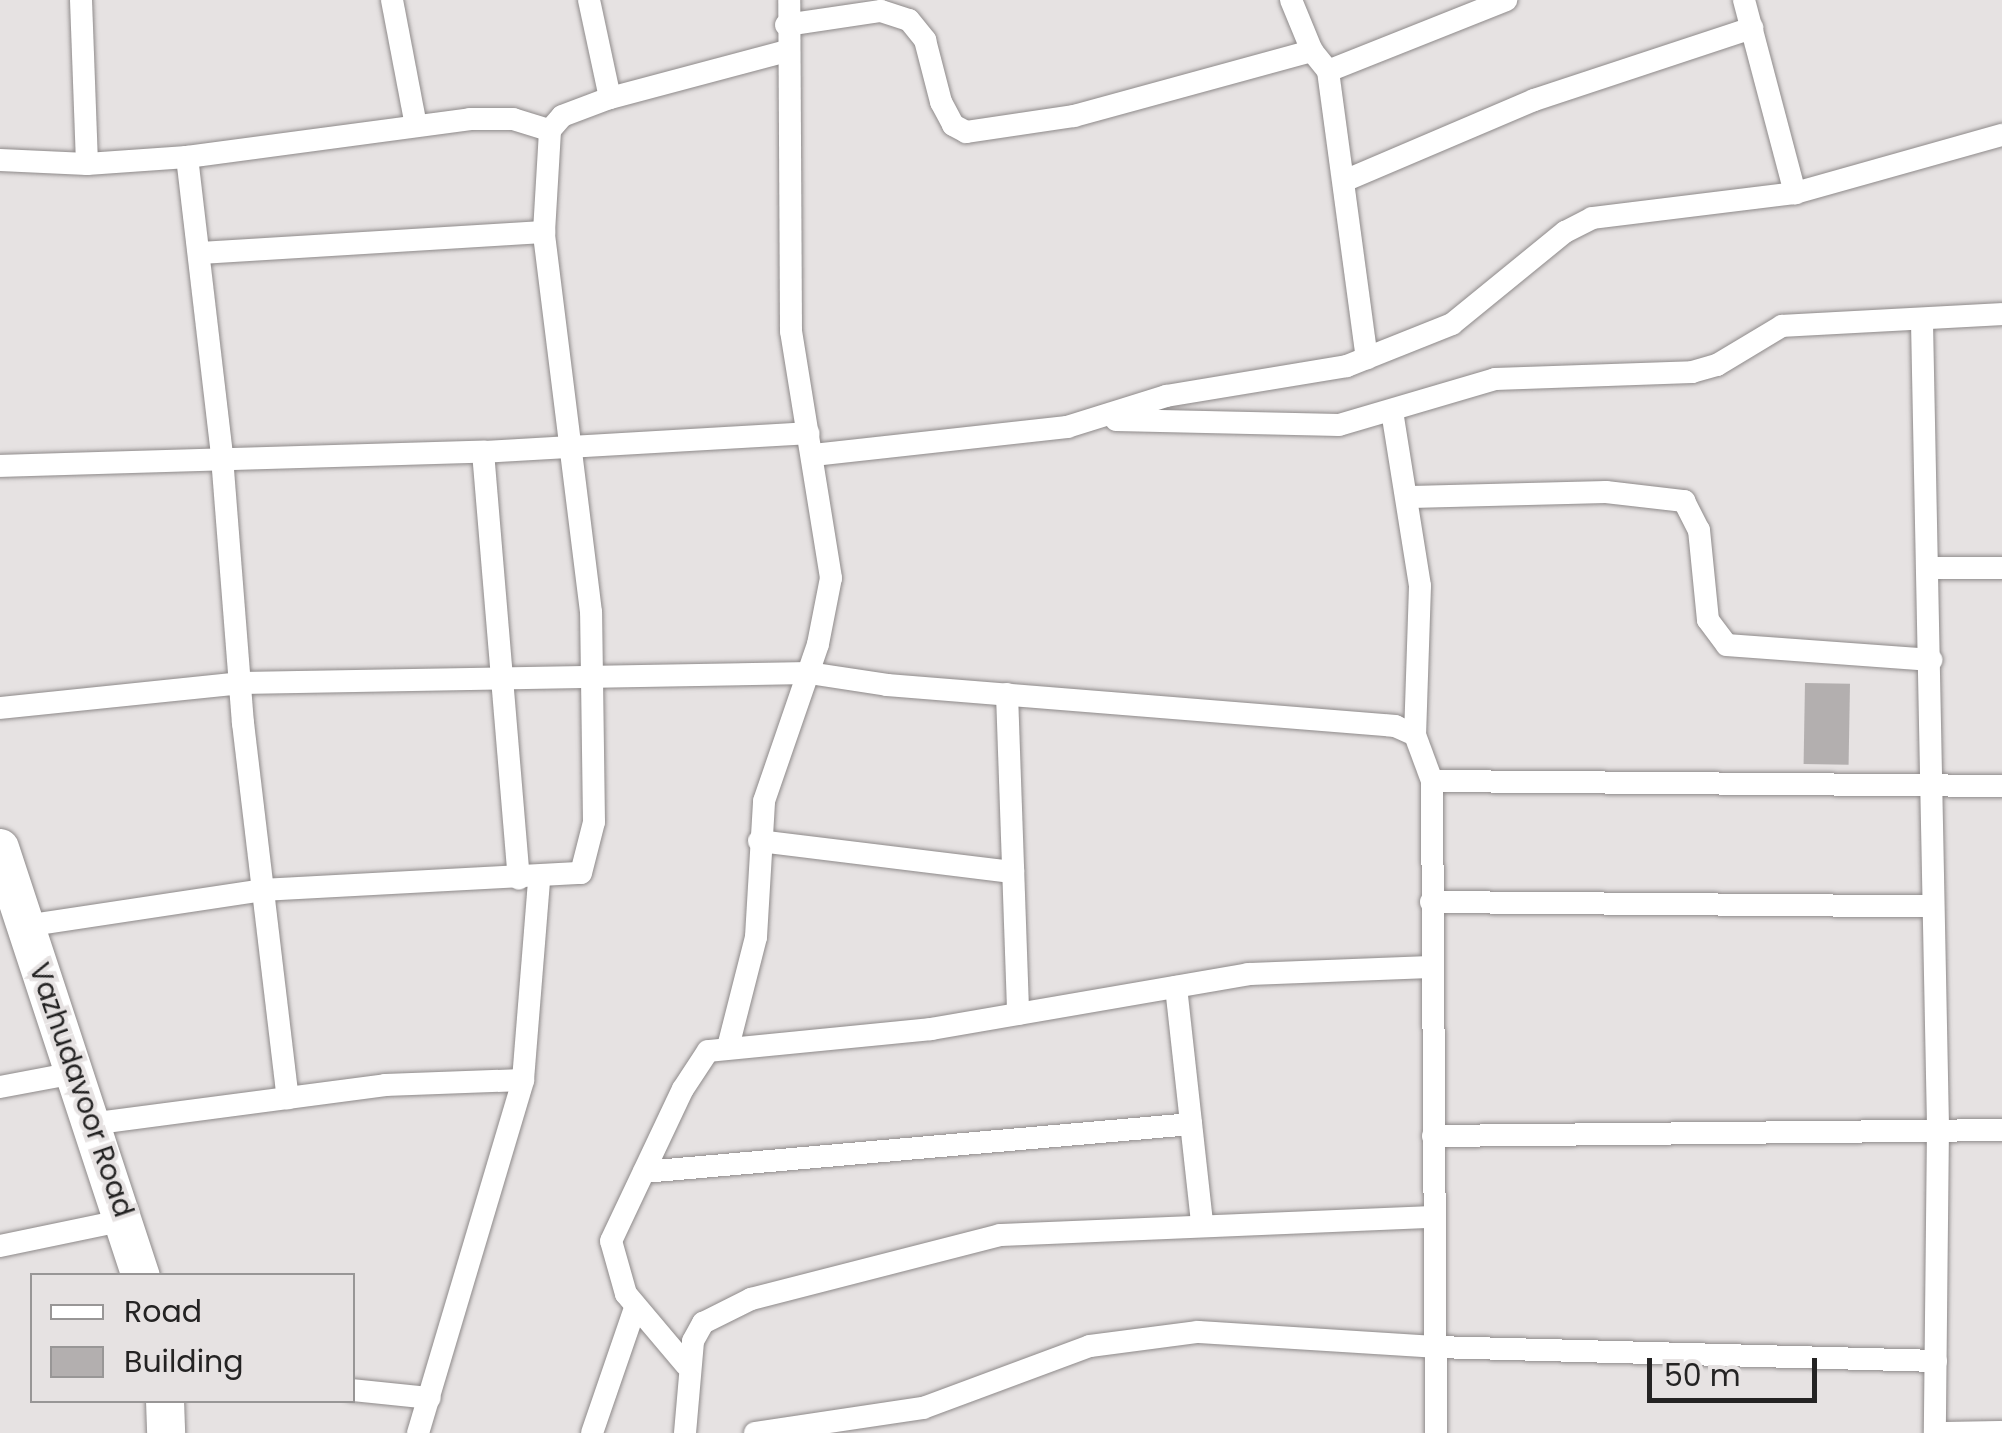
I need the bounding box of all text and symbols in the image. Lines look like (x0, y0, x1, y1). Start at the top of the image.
street label: Vazhudavoor Road (22, 959, 140, 1221)
legend (30, 1273, 355, 1403)
text: Road (124, 1290, 202, 1333)
scale bar (1652, 1338, 1822, 1400)
text: Building (124, 1340, 244, 1383)
text: 50 m (1664, 1354, 1741, 1397)

